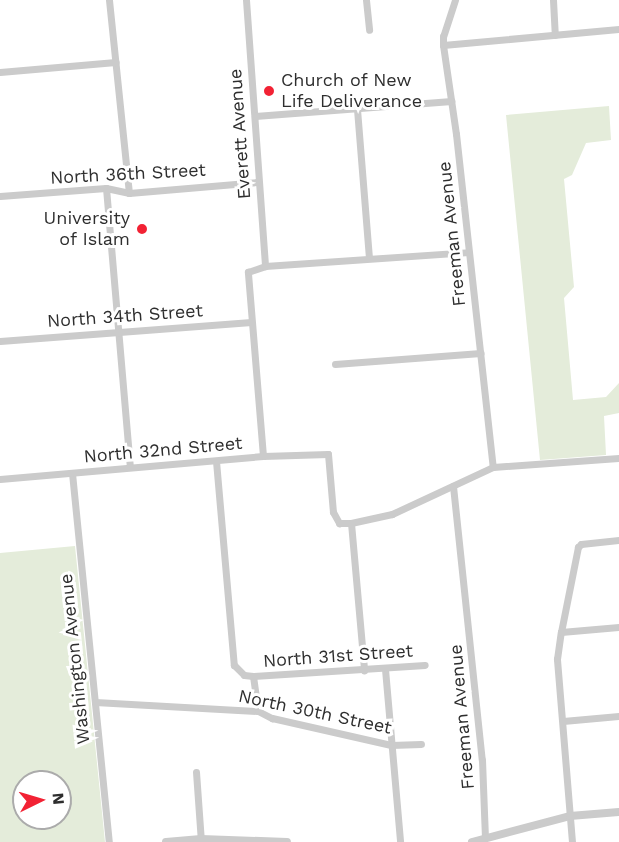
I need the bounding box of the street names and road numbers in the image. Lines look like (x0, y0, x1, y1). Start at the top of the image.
street label: Everett Avenue (225, 68, 255, 200)
street label: North 36th Street (50, 159, 206, 189)
street label: Freeman Avenue (434, 160, 470, 308)
street label: North 34th Street (46, 300, 204, 332)
street label: North 32nd Street (83, 432, 243, 468)
street label: Washington Avenue (55, 572, 95, 746)
street label: North 31st Street (262, 640, 414, 672)
street label: Freeman Avenue (445, 643, 479, 791)
street label: North 30th Street (236, 685, 394, 739)

